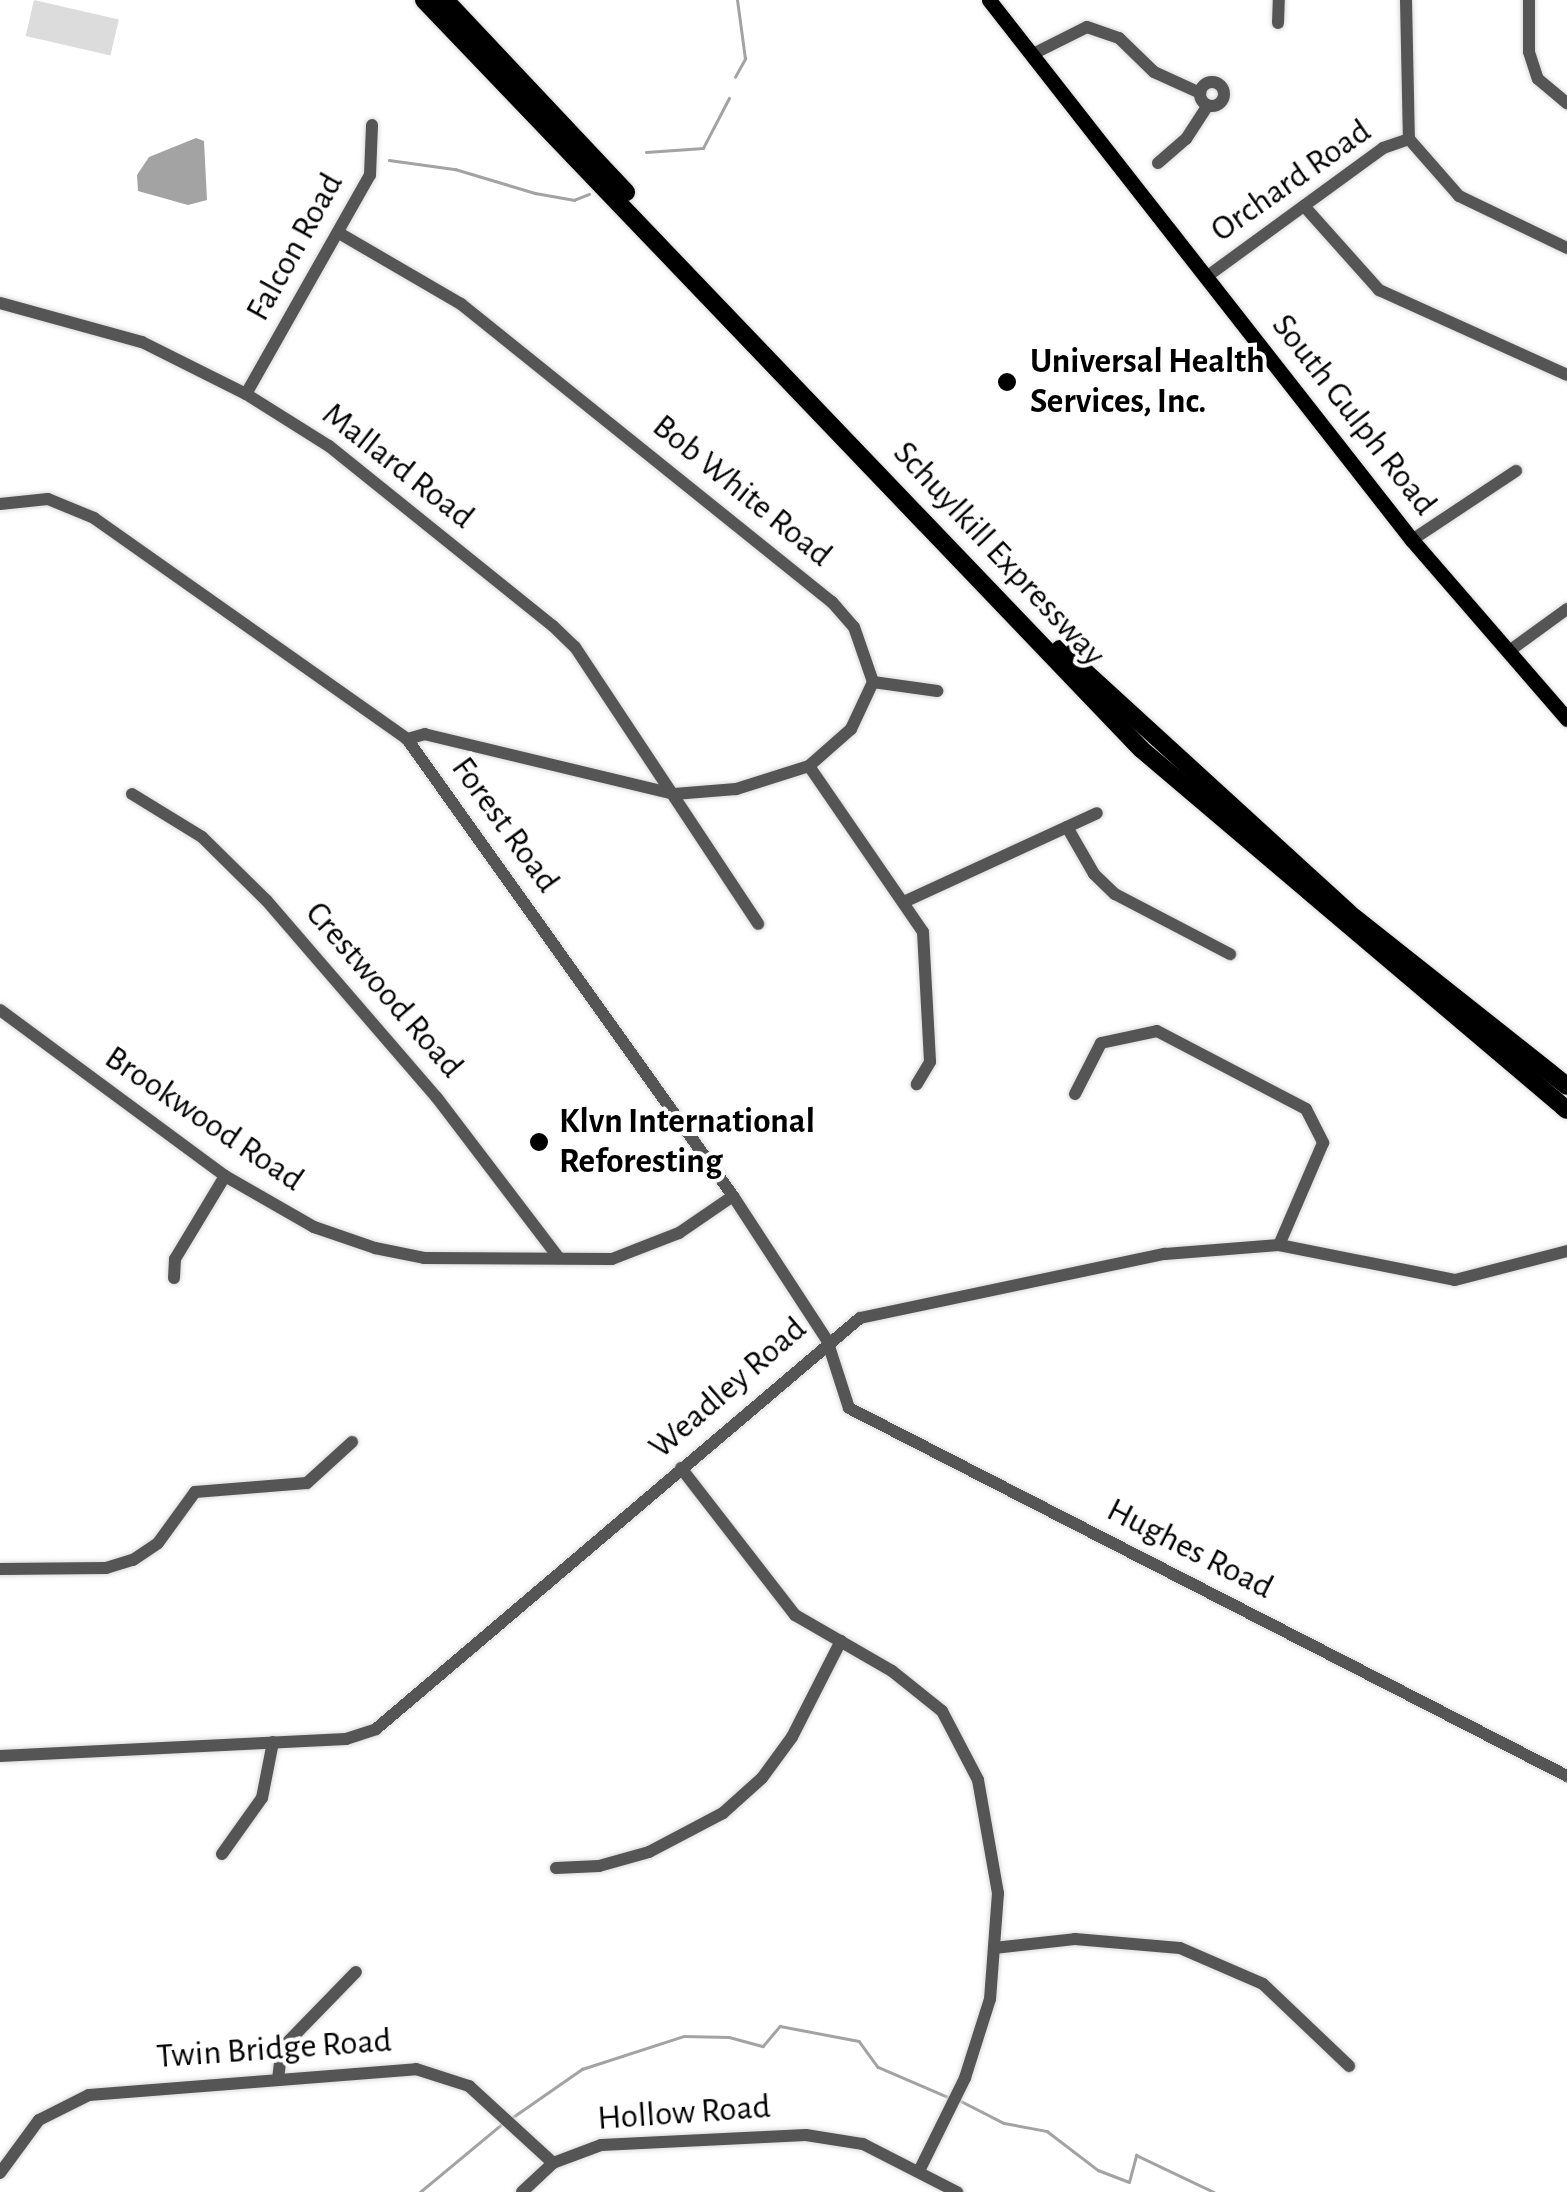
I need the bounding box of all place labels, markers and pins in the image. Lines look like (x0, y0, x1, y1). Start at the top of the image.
place label: Universal Health Services, Inc. (1030, 341, 1265, 423)
marker: Universal Health Services, Inc. (994, 369, 1020, 395)
place label: Klvn International Reforesting (559, 1101, 815, 1183)
marker: Klvn International Reforesting (528, 1131, 550, 1153)

